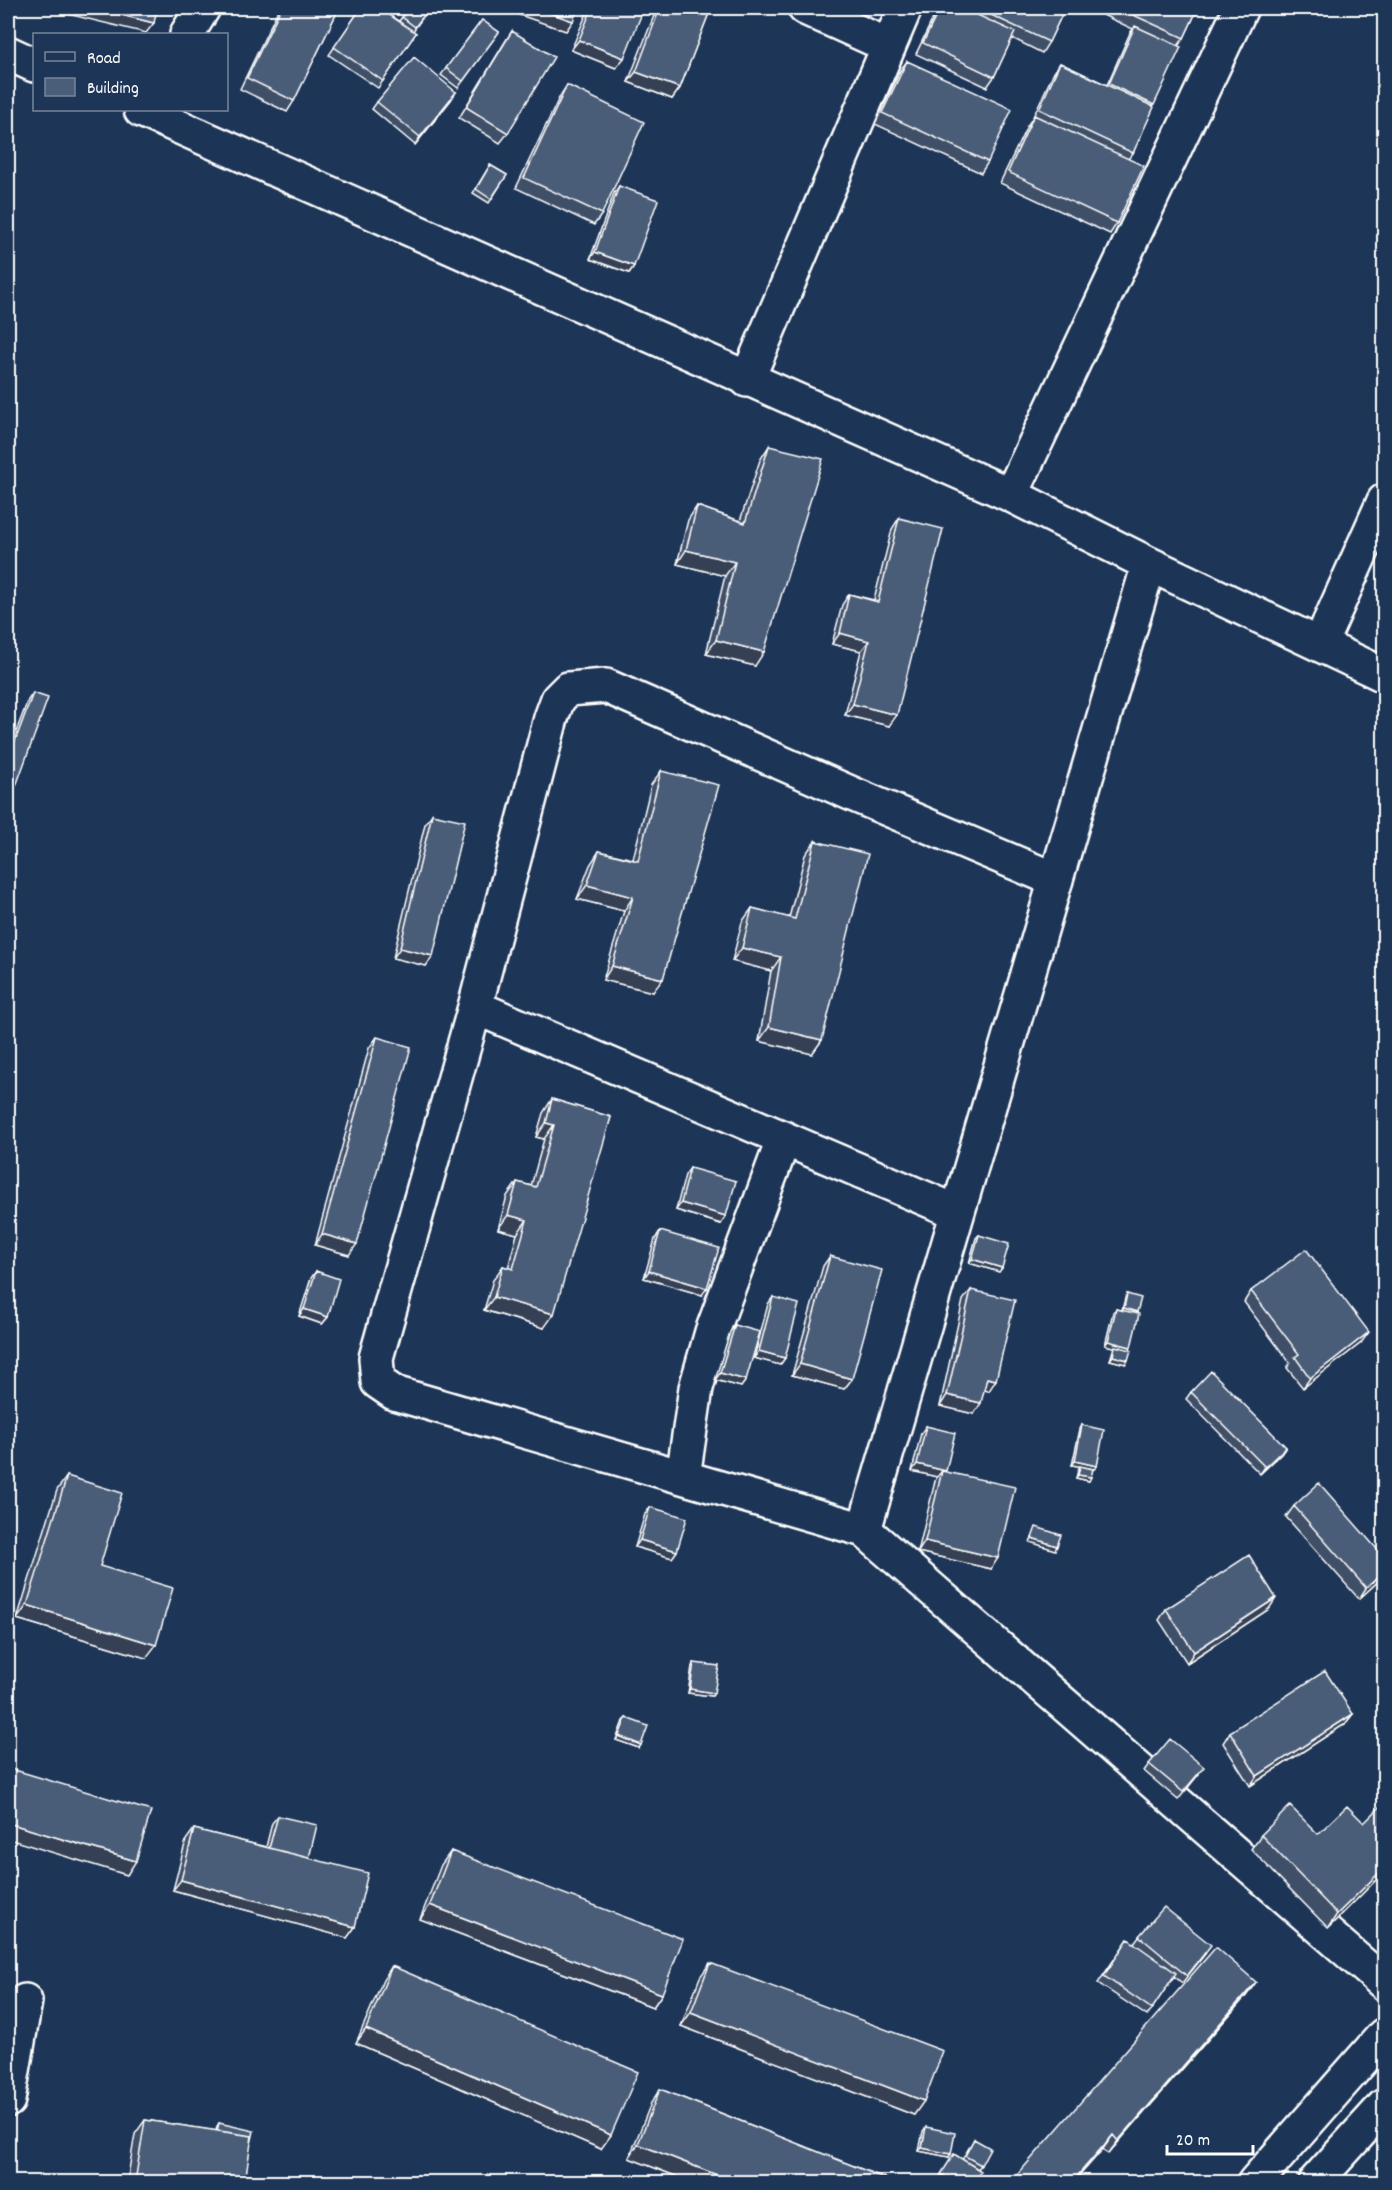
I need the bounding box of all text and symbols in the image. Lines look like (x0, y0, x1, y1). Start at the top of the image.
legend (33, 33, 228, 111)
text: Road (87, 47, 121, 72)
text: Building (87, 77, 139, 102)
scale bar (1167, 2118, 1252, 2156)
text: 20 m (1176, 2129, 1210, 2154)

